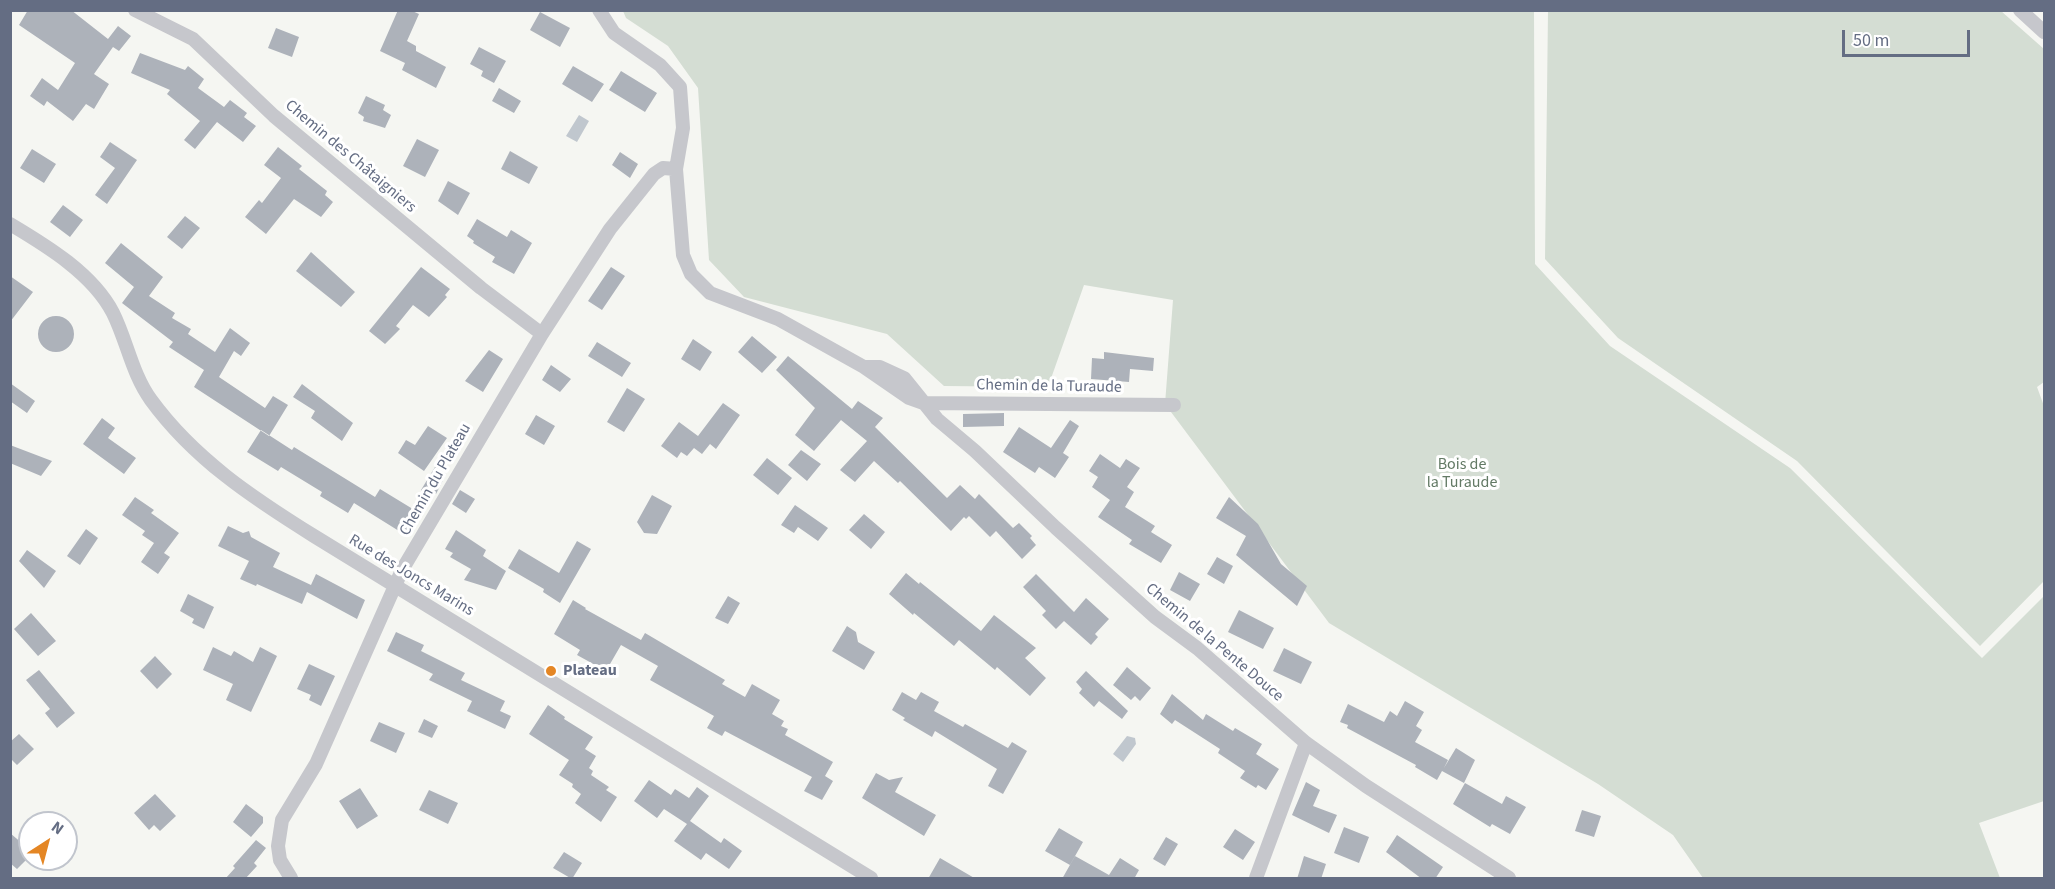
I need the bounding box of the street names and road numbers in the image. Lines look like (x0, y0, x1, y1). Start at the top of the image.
street label: Chemin des Châtaigniers (281, 97, 419, 217)
street label: Chemin de la Turaude (976, 376, 1122, 398)
street label: Chemin du Plateau (396, 420, 476, 540)
street label: Rue des Joncs Marins (345, 531, 477, 621)
street label: Chemin de la Pente Douce (1141, 580, 1287, 706)

